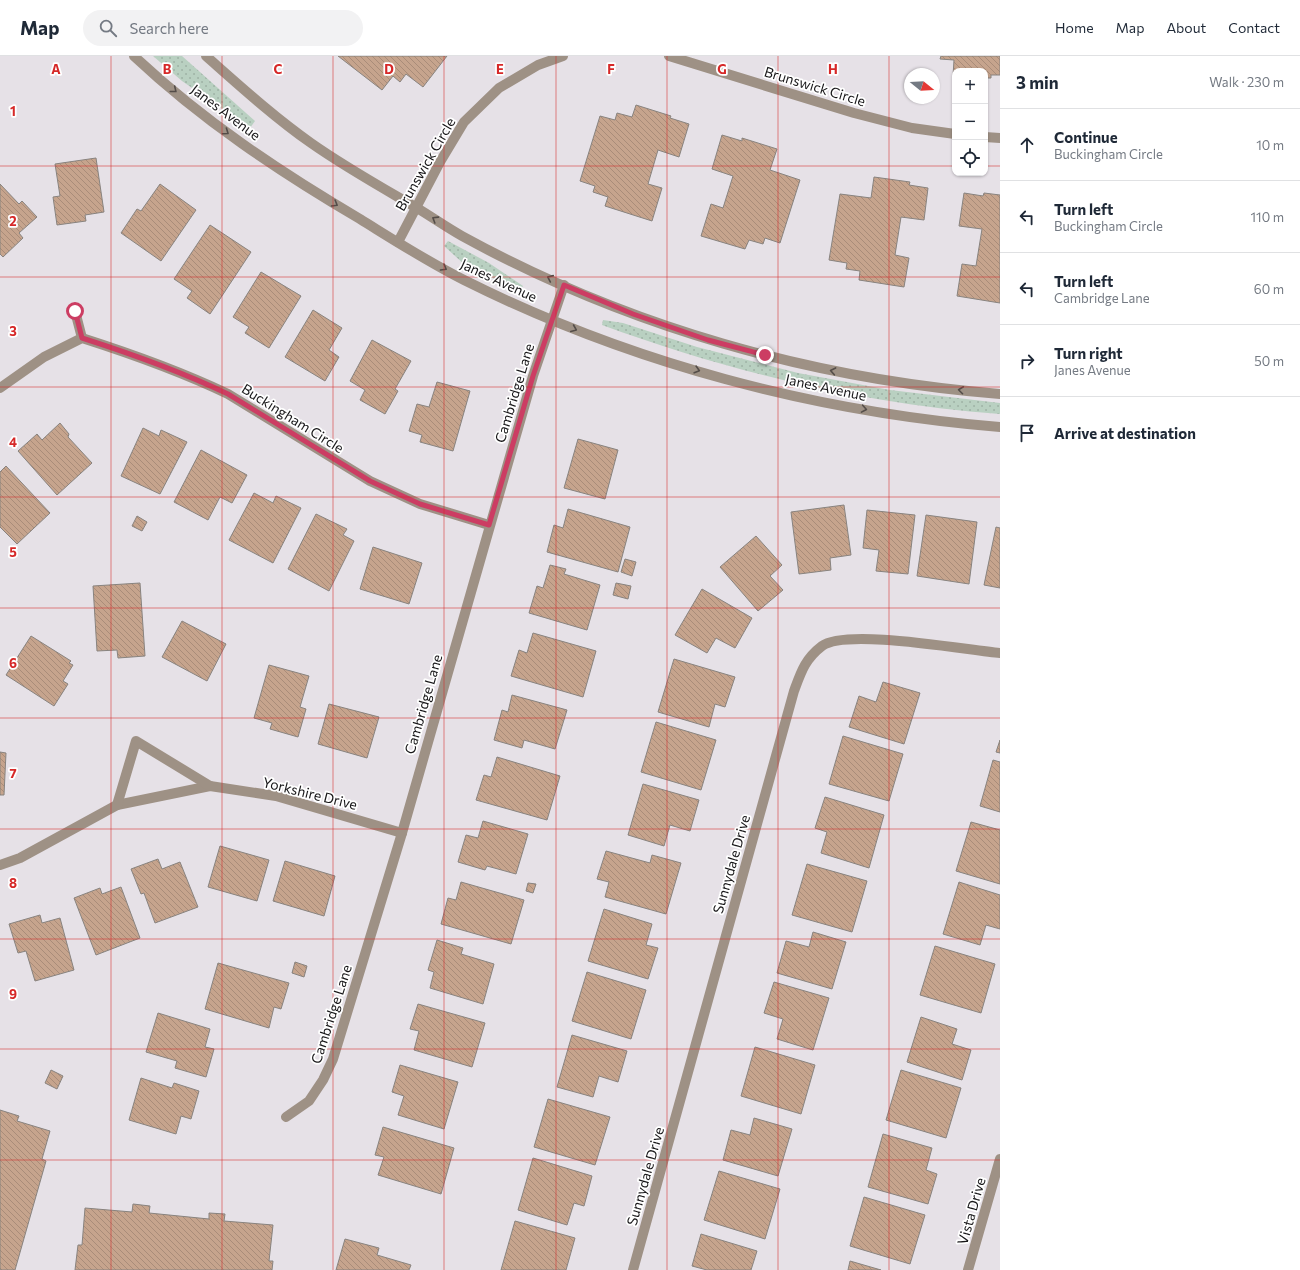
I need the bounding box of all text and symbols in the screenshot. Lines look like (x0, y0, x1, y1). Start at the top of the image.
search box (83, 10, 363, 46)
text: Map (20, 16, 59, 39)
icon: search (97, 17, 119, 39)
text: Search here (129, 19, 209, 37)
text: Home (1055, 19, 1094, 36)
text: Map (1116, 19, 1144, 36)
text: About (1166, 19, 1206, 36)
text: Contact (1228, 19, 1280, 36)
text: A (51, 61, 61, 77)
text: B (163, 61, 172, 77)
text: C (274, 61, 283, 77)
text: D (384, 61, 394, 77)
text: E (496, 61, 504, 77)
text: F (607, 61, 615, 77)
text: G (717, 61, 727, 77)
text: H (828, 61, 838, 77)
street label: Brunswick Circle (762, 63, 868, 109)
north arrow (904, 68, 940, 104)
map controls (952, 68, 988, 176)
button: + (952, 68, 988, 104)
text: 3 min (1016, 72, 1059, 93)
text: Walk · 230 m (1209, 74, 1284, 90)
street label: Janes Avenue (188, 80, 264, 144)
one-way arrow (170, 86, 177, 93)
text: 1 (10, 103, 16, 119)
button: − (952, 104, 988, 140)
street label: Brunswick Circle (391, 114, 459, 214)
one-way arrow (222, 127, 229, 134)
text: Continue (1054, 128, 1118, 146)
icon: ahead (1016, 134, 1038, 156)
text: 10 m (1256, 137, 1284, 153)
button: locate (952, 140, 988, 176)
text: Buckingham Circle (1054, 146, 1163, 162)
one-way arrow (331, 200, 338, 207)
text: Turn left (1054, 200, 1113, 218)
icon: left (1016, 206, 1038, 228)
text: 110 m (1251, 209, 1284, 225)
text: 2 (9, 213, 17, 229)
one-way arrow (432, 216, 439, 224)
text: Buckingham Circle (1054, 218, 1163, 234)
street label: Janes Avenue (458, 255, 540, 305)
one-way arrow (439, 264, 447, 271)
text: Turn left (1054, 272, 1113, 290)
one-way arrow (547, 275, 554, 283)
icon: left (1016, 278, 1038, 300)
text: 60 m (1254, 281, 1284, 297)
text: Cambridge Lane (1054, 290, 1150, 306)
route start (66, 302, 84, 320)
text: 3 (9, 323, 17, 339)
one-way arrow (570, 324, 577, 332)
street label: Cambridge Lane (491, 341, 537, 445)
text: Turn right (1054, 344, 1123, 362)
route end (756, 346, 774, 364)
icon: right (1016, 350, 1038, 372)
text: 50 m (1254, 353, 1284, 369)
text: Janes Avenue (1054, 362, 1131, 378)
one-way arrow (693, 365, 700, 374)
one-way arrow (830, 367, 836, 376)
street label: Janes Avenue (784, 370, 868, 404)
street label: Buckingham Circle (239, 380, 347, 456)
one-way arrow (958, 386, 964, 395)
one-way arrow (861, 405, 868, 413)
icon: arrive (1016, 422, 1038, 444)
text: Arrive at destination (1054, 424, 1196, 442)
text: 4 (9, 434, 17, 450)
text: 5 (9, 544, 17, 560)
street label: Cambridge Lane (401, 652, 445, 756)
text: 6 (9, 655, 17, 671)
text: 7 (9, 765, 17, 781)
street label: Yorkshire Drive (261, 773, 359, 813)
street label: Sunnydale Drive (709, 813, 753, 915)
text: 8 (9, 875, 17, 891)
street label: Cambridge Lane (307, 962, 355, 1066)
text: 9 (9, 986, 17, 1002)
street label: Sunnydale Drive (623, 1125, 667, 1227)
street label: Vista Drive (953, 1175, 989, 1247)

